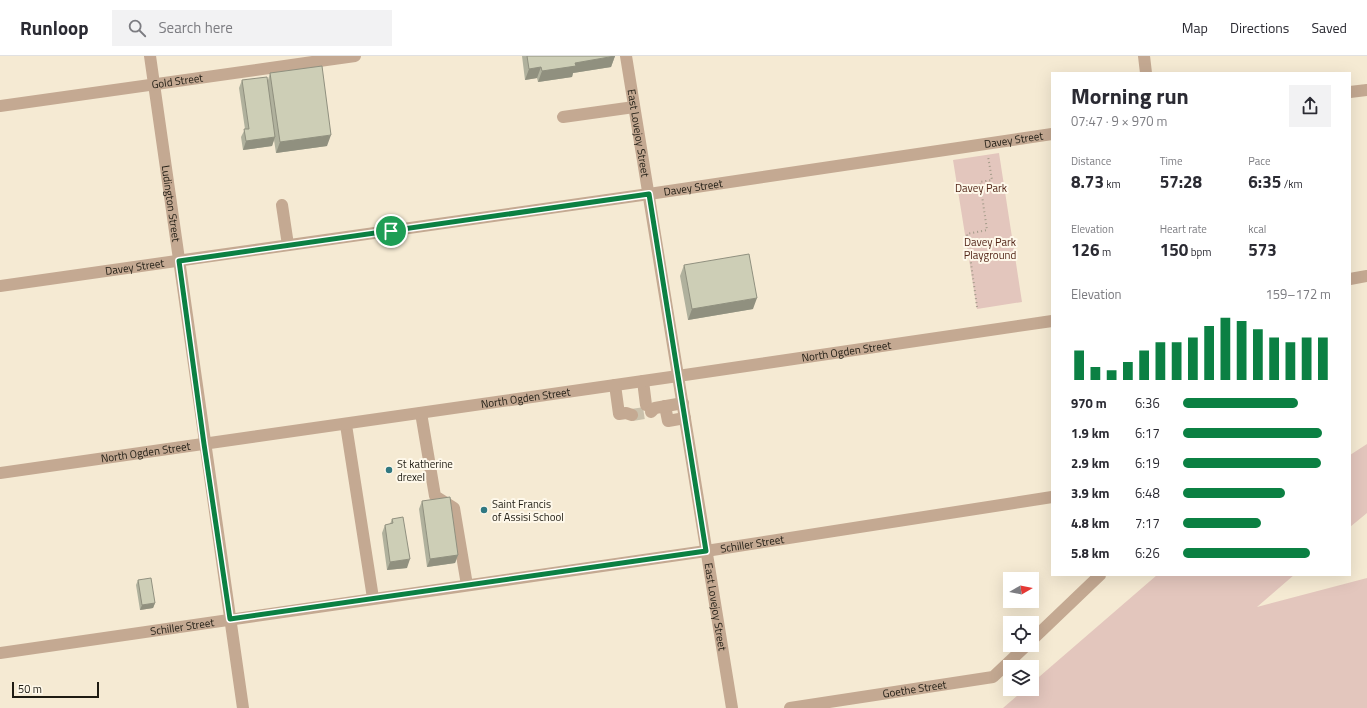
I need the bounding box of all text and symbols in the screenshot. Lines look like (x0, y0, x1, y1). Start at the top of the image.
search box (112, 10, 392, 46)
text: Runloop (20, 13, 88, 42)
text: Search here (158, 16, 233, 39)
icon: search (126, 17, 148, 39)
text: Map (1182, 17, 1208, 38)
text: Directions (1230, 17, 1289, 38)
text: Saved (1311, 17, 1347, 38)
street label: Gold Street (150, 69, 204, 93)
text: Morning run (1071, 79, 1189, 113)
button: share (1289, 85, 1331, 127)
street label: East Lovejoy Street (623, 88, 654, 178)
text: 07:47 · 9 × 970 m (1071, 111, 1167, 131)
street label: Davey Street (983, 127, 1044, 152)
text: Distance (1071, 153, 1111, 169)
text: Time (1160, 153, 1183, 169)
text: Pace (1248, 153, 1271, 169)
street label: Ludington Street (158, 164, 184, 243)
text: 8.73 (1071, 169, 1104, 195)
text: 57:28 (1160, 169, 1202, 195)
text: 6:35 (1248, 169, 1281, 195)
street label: Davey Street (662, 175, 724, 200)
text: km (1104, 176, 1121, 192)
text: /km (1281, 176, 1303, 192)
park label: Davey Park (955, 180, 1008, 196)
pin (374, 214, 408, 248)
icon: arrive (380, 220, 402, 242)
text: Elevation (1071, 221, 1114, 237)
text: Heart rate (1160, 221, 1207, 237)
text: kcal (1248, 221, 1266, 237)
park label: Davey Park Playground (964, 234, 1017, 263)
text: 126 (1071, 237, 1100, 263)
text: 150 (1160, 237, 1188, 263)
text: 573 (1248, 237, 1277, 263)
text: m (1100, 244, 1111, 260)
text: bpm (1188, 244, 1211, 260)
street label: Davey Street (104, 255, 165, 279)
text: Elevation (1071, 284, 1122, 304)
text: 159–172 m (1265, 284, 1331, 304)
street label: North Ogden Street (800, 337, 892, 366)
street label: North Ogden Street (480, 383, 572, 412)
text: 970 m (1071, 393, 1107, 413)
text: 6:36 (1135, 393, 1160, 413)
text: 1.9 km (1071, 423, 1109, 443)
text: 6:17 (1135, 423, 1160, 443)
street label: North Ogden Street (100, 438, 191, 466)
text: 2.9 km (1071, 453, 1109, 473)
text: 6:19 (1135, 453, 1160, 473)
place label: St katherine drexel (397, 456, 453, 485)
marker: St katherine drexel (384, 465, 394, 475)
text: 3.9 km (1071, 483, 1109, 503)
text: 6:48 (1135, 483, 1160, 503)
place label: Saint Francis of Assisi School (492, 496, 564, 525)
marker: Saint Francis of Assisi School (479, 505, 489, 515)
text: 4.8 km (1071, 513, 1109, 533)
text: 7:17 (1135, 513, 1160, 533)
street label: Schiller Street (719, 531, 785, 557)
text: 5.8 km (1071, 543, 1109, 563)
text: 6:26 (1135, 543, 1160, 563)
street label: East Lovejoy Street (701, 562, 731, 652)
north arrow (1003, 572, 1039, 608)
map controls (1003, 572, 1039, 696)
street label: Schiller Street (149, 614, 215, 639)
button: locate (1003, 616, 1039, 652)
button: layers (1003, 660, 1039, 696)
street label: Goethe Street (882, 676, 948, 702)
scale bar (12, 680, 99, 699)
text: 50 m (18, 681, 42, 697)

